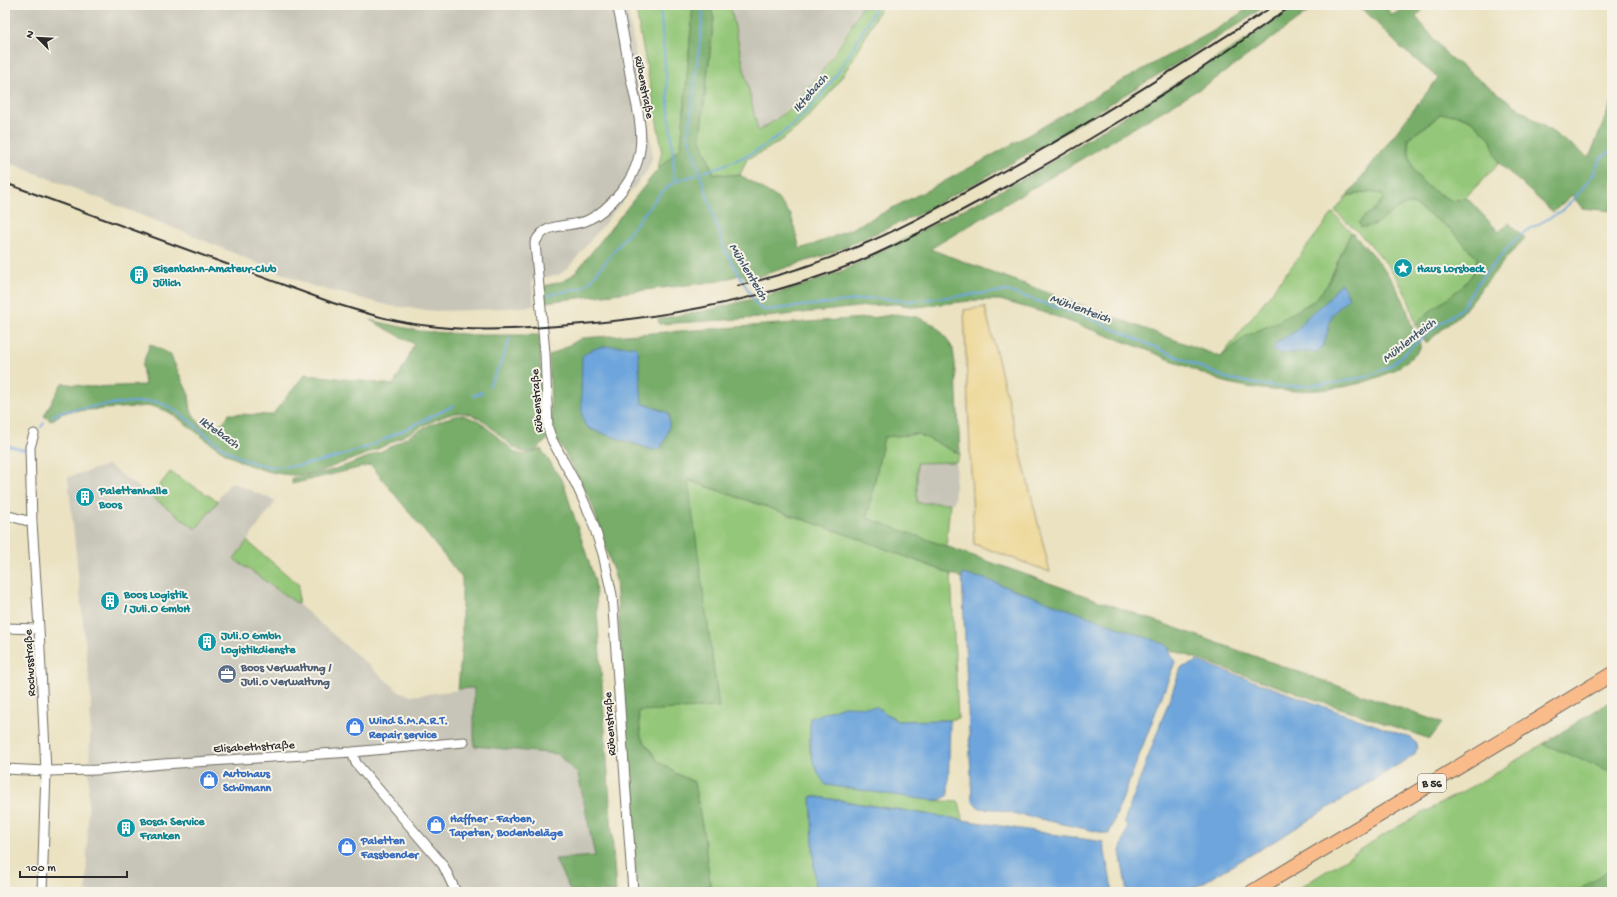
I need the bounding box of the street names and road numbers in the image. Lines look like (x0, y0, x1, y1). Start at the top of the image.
street label: Rübenstraße (630, 55, 656, 121)
street label: Rübenstraße (529, 368, 547, 433)
street label: Rochusstraße (22, 628, 40, 697)
street label: Rübenstraße (602, 691, 620, 756)
street label: Elisabethstraße (213, 739, 296, 757)
road number: B 56 (1418, 774, 1446, 792)

